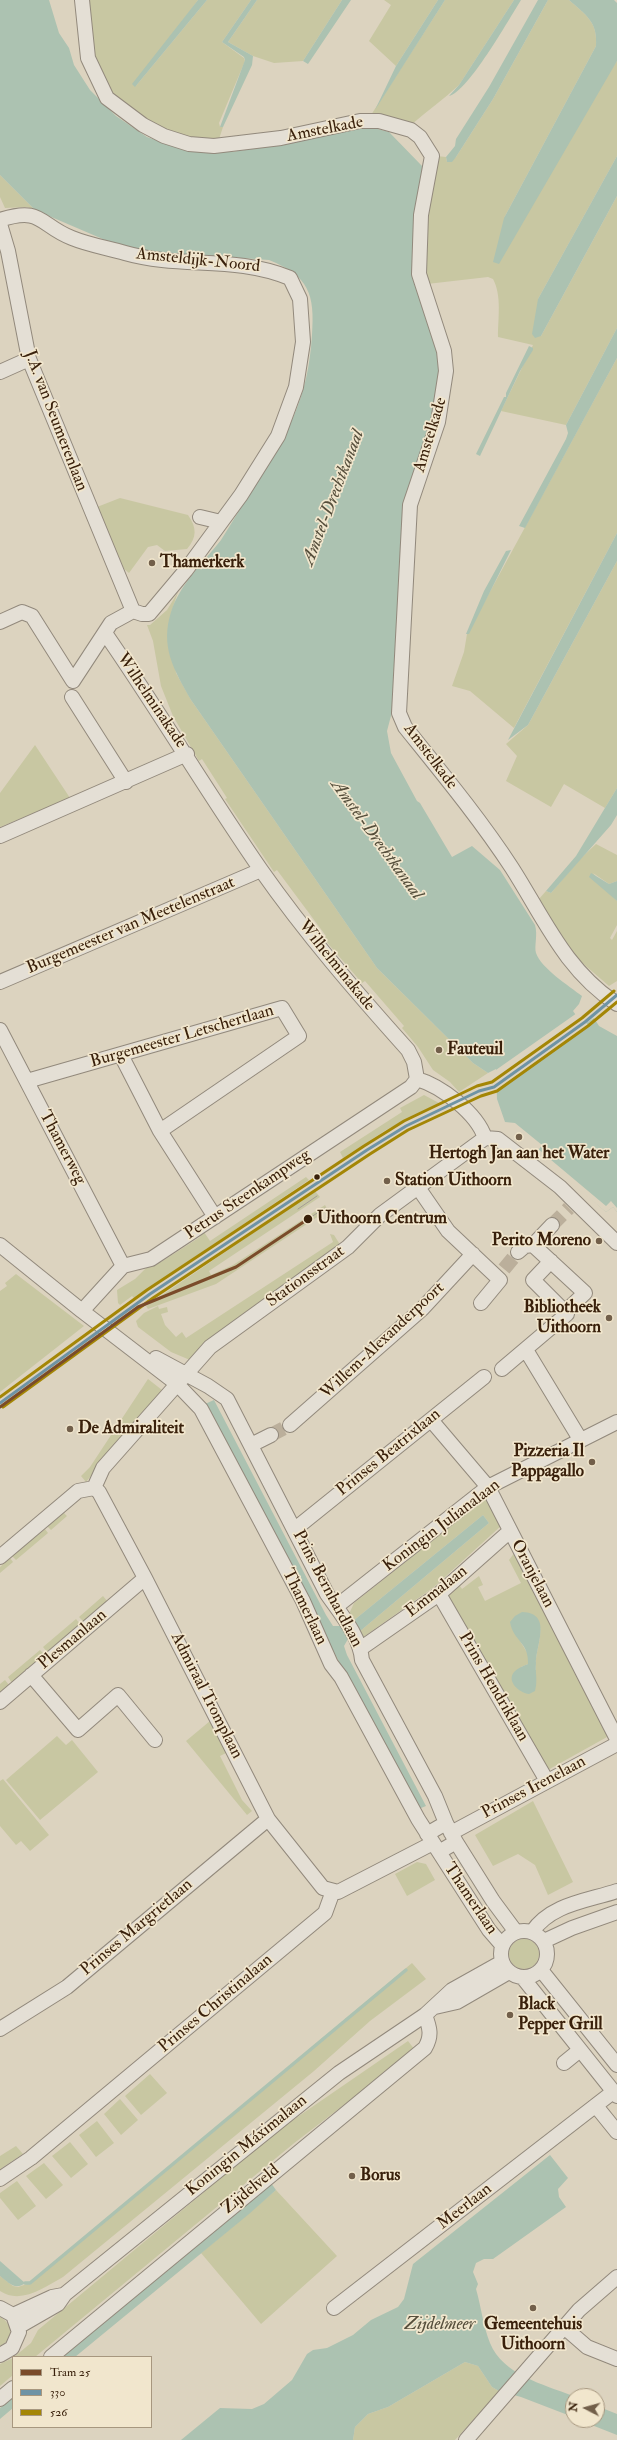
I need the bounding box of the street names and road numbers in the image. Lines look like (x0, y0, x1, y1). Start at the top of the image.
street label: Amstelkade (285, 113, 365, 147)
street label: Amsteldijk-Noord (135, 244, 261, 278)
street label: J.A. van Seumerenlaan (19, 348, 91, 494)
street label: Amstelkade (410, 395, 452, 475)
street label: Wilhelminakade (112, 650, 190, 752)
street label: Amstelkade (399, 720, 461, 794)
street label: Burgemeester van Meetelenstraat (24, 873, 238, 979)
street label: Wilhelminakade (293, 917, 379, 1015)
street label: Burgemeester Letschertlaan (88, 1001, 276, 1073)
street label: Thamerweg (34, 1107, 90, 1189)
street label: Petrus Steenkampweg (181, 1145, 315, 1245)
street label: Stationsstraat (263, 1242, 349, 1312)
street label: Willem-Alexanderpoort (317, 1278, 449, 1404)
street label: Prinses Beatrixlaan (333, 1405, 445, 1501)
street label: Koningin Julianalaan (380, 1475, 504, 1577)
street label: Prins Bernhardlaan (288, 1527, 366, 1651)
street label: Oranjelaan (506, 1537, 558, 1611)
street label: Emmalaan (402, 1562, 472, 1622)
street label: Thamerlaan (277, 1566, 331, 1648)
street label: Plesmanlaan (35, 1605, 111, 1675)
street label: Admiraal Tromplaan (165, 1629, 247, 1763)
street label: Prins Hendriklaan (453, 1629, 533, 1745)
street label: Prinses Irenelaan (478, 1752, 590, 1824)
street label: Thamerlaan (439, 1859, 501, 1939)
street label: Prinses Margrietlaan (77, 1875, 197, 1981)
street label: Prinses Christinalaan (155, 1950, 277, 2058)
street label: Koningin Máximalaan (182, 2091, 312, 2201)
street label: Zijdelveld (218, 2161, 284, 2219)
street label: Meerlaan (434, 2179, 496, 2235)

